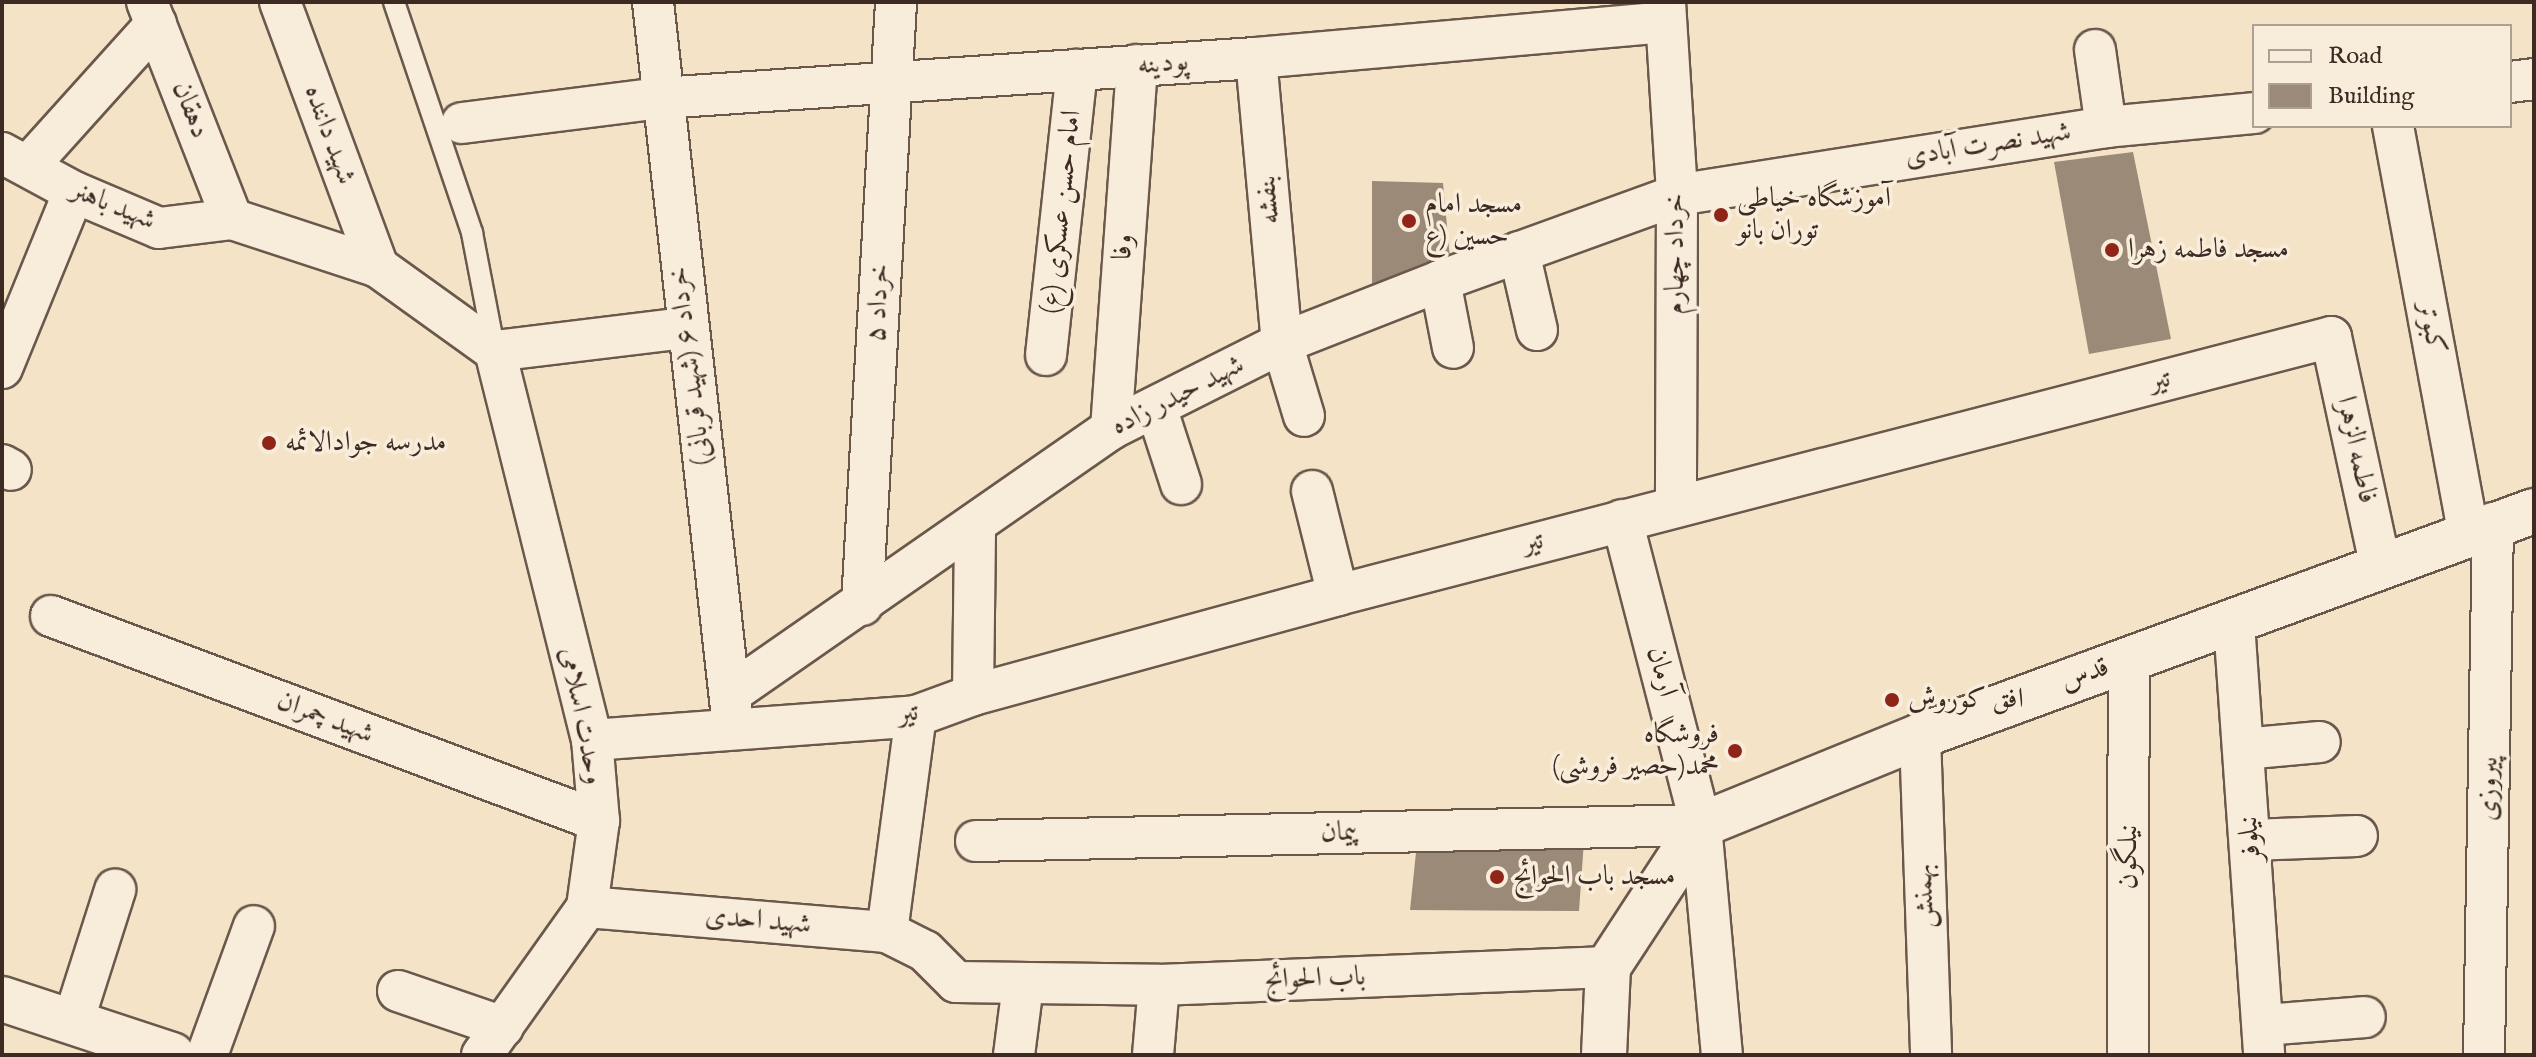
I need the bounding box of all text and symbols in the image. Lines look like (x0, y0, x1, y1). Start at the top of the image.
legend (2252, 24, 2512, 128)
text: Road (2328, 41, 2382, 72)
street label: پودینه (1136, 45, 1190, 83)
street label: دهقان (164, 77, 216, 143)
street label: شهید داننده (296, 81, 362, 189)
text: Building (2328, 81, 2414, 112)
street label: امام حسن عسکری (ع) (1035, 109, 1089, 315)
street label: شهید نصرت آبادی (1903, 115, 2073, 175)
street label: شهید باهنر (66, 174, 160, 238)
street label: بنفشه (1250, 174, 1288, 226)
place label: آموزشگاه خیاطی توران بانو (1737, 182, 1891, 248)
place label: مسجد امام حسین (ع (1425, 188, 1522, 254)
street label: خرداد چهارم (1659, 193, 1693, 315)
marker: آموزشگاه خیاطی توران بانو (1712, 206, 1730, 224)
marker: مسجد امام حسین (ع (1400, 212, 1418, 230)
street label: وفا (1106, 233, 1142, 261)
place label: مسجد فاطمه زهرا (2128, 233, 2289, 267)
marker: مسجد فاطمه زهرا (2103, 241, 2121, 259)
street label: خرداد ۵ (860, 263, 898, 343)
street label: خرداد ۶ (شهید قربانی) (662, 265, 720, 467)
street label: کبوتر (2410, 299, 2452, 357)
street label: شهید حیدر زاده (1106, 348, 1250, 444)
street label: تیر (2146, 362, 2174, 400)
street label: فاطمه الزهرا (2328, 393, 2384, 507)
place label: مدرسه جوادالائمه (285, 426, 446, 460)
marker: مدرسه جوادالائمه (260, 434, 278, 452)
street label: تیر (1519, 524, 1547, 562)
street label: آرمان (1638, 643, 1684, 701)
street label: وحدت اسلامی (551, 645, 611, 787)
street label: قدس (2056, 651, 2114, 699)
place label: افق کوروش (1908, 683, 2024, 717)
street label: شهید چمران (272, 684, 378, 752)
marker: افق کوروش (1883, 691, 1901, 709)
street label: تیر (895, 696, 921, 732)
place label: فروشگاه محمد(حصیر فروشی) (1552, 718, 1719, 784)
marker: فروشگاه محمد(حصیر فروشی) (1726, 742, 1744, 760)
street label: پیروزی (2472, 756, 2506, 822)
street label: نیلوفر (2232, 814, 2270, 864)
street label: پیمان (1320, 816, 1358, 850)
street label: نیلگون (2112, 824, 2146, 890)
place label: مسجد باب الحوائج (1513, 860, 1675, 894)
street label: بهمنش (1907, 863, 1943, 929)
marker: مسجد باب الحوائج (1488, 868, 1506, 886)
street label: شهید احدی (704, 900, 812, 942)
street label: باب الحوائج (1264, 960, 1366, 998)

